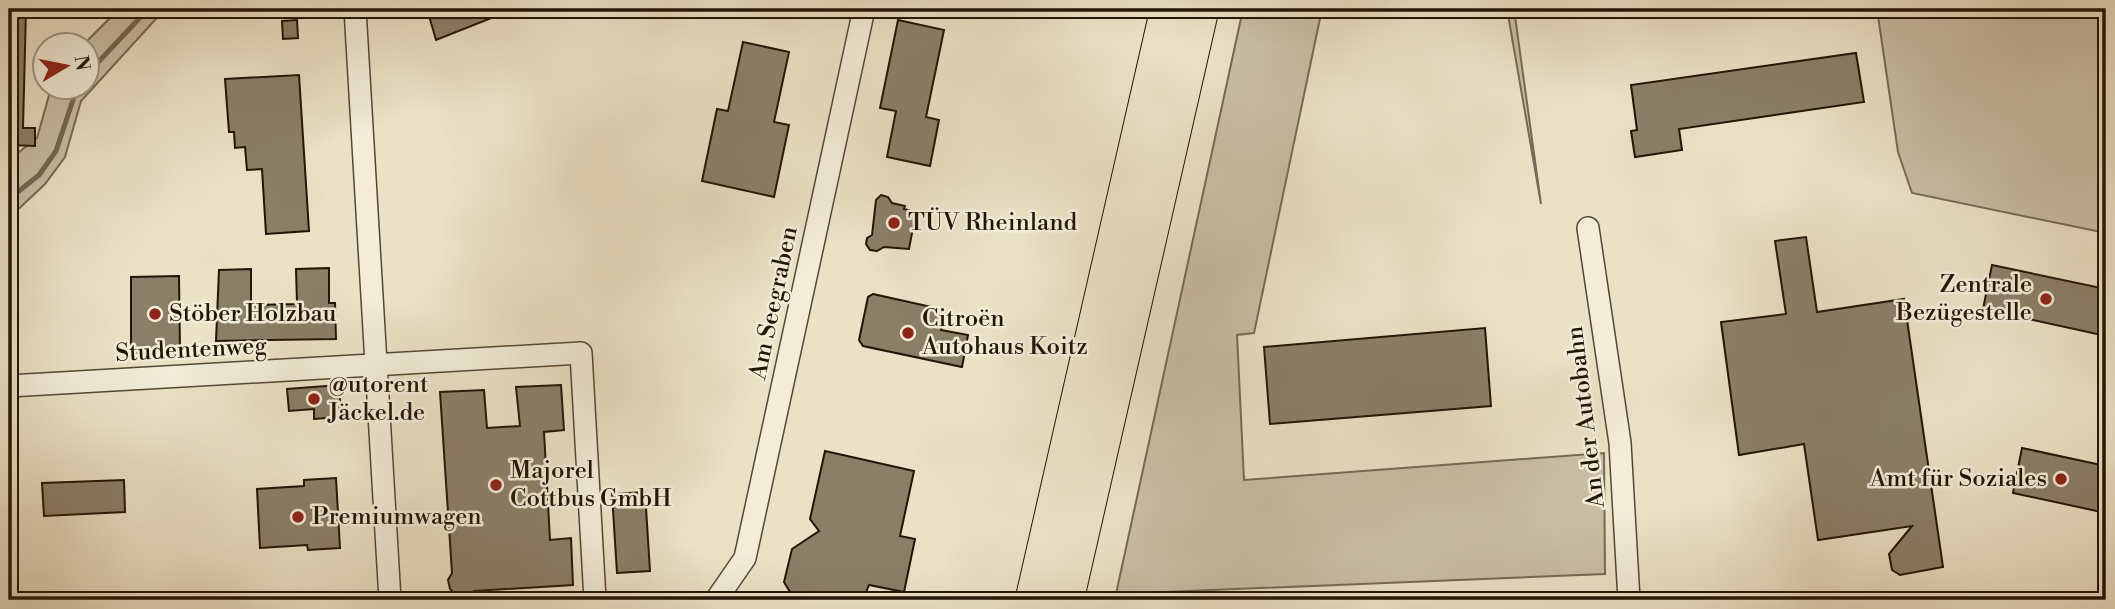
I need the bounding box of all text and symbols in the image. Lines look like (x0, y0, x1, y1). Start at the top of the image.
north arrow (32, 32, 102, 102)
text: N (69, 54, 95, 73)
place label: TÜV Rheinland (908, 207, 1077, 238)
marker: TÜV Rheinland (886, 215, 902, 231)
street label: Am Seegraben (743, 224, 805, 383)
place label: Zentrale Bezügestelle (1895, 270, 2032, 328)
marker: Zentrale Bezügestelle (2038, 291, 2054, 307)
place label: Stöber Holzbau (169, 299, 337, 329)
place label: Citroën Autohaus Koitz (921, 304, 1088, 362)
marker: Stöber Holzbau (147, 306, 163, 322)
street label: An der Autobahn (1560, 324, 1612, 511)
marker: Citroën Autohaus Koitz (900, 325, 916, 341)
street label: Studentenweg (114, 331, 268, 369)
place label: @utorent Jäckel.de (327, 370, 429, 428)
marker: @utorent Jäckel.de (306, 391, 322, 407)
place label: Majorel Cottbus GmbH (510, 456, 672, 514)
place label: Amt für Soziales (1869, 464, 2047, 494)
marker: Amt für Soziales (2053, 471, 2069, 487)
marker: Majorel Cottbus GmbH (488, 477, 504, 493)
place label: Premiumwagen (312, 502, 482, 532)
marker: Premiumwagen (290, 509, 306, 525)

